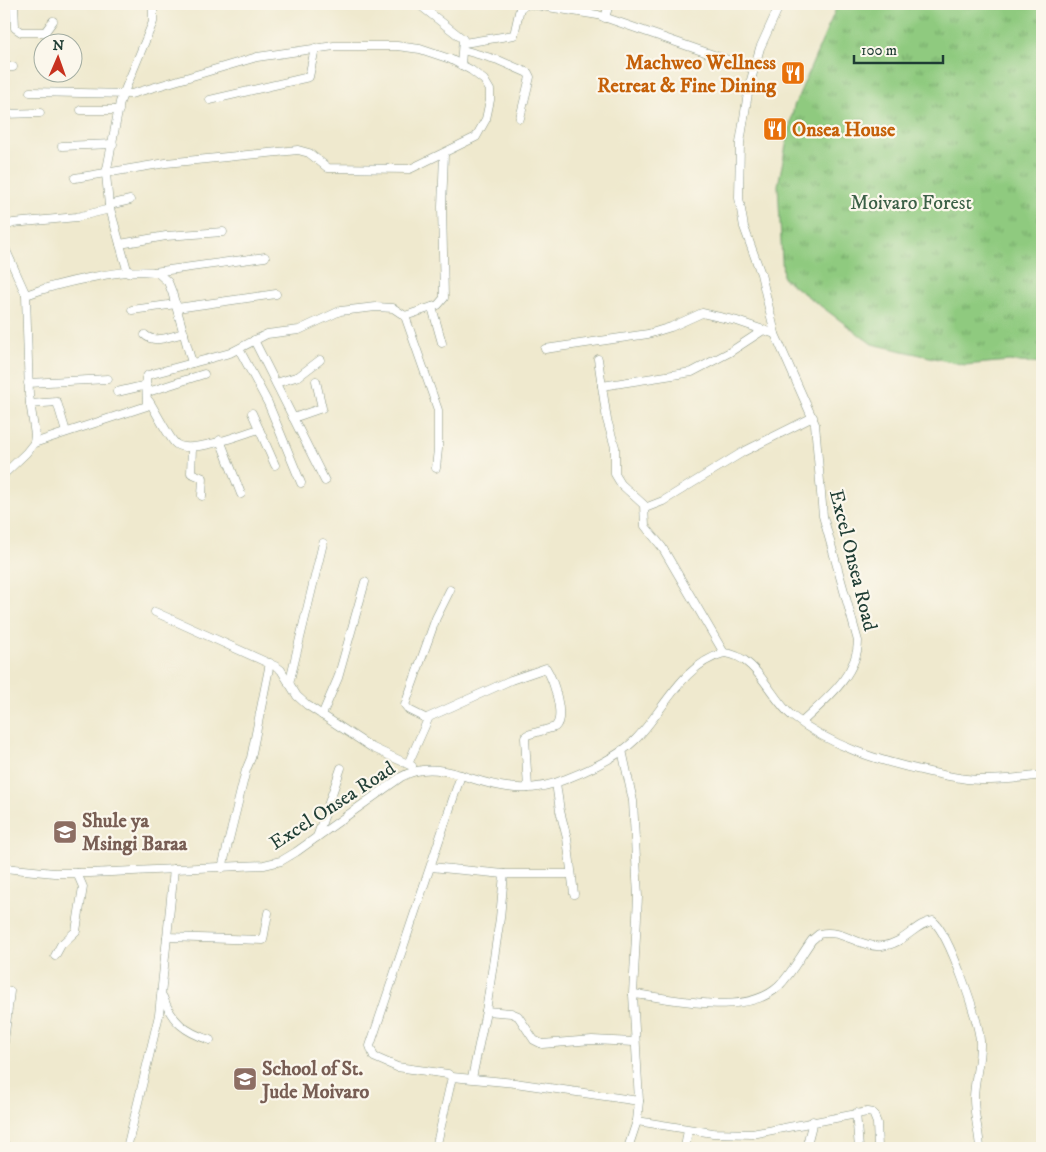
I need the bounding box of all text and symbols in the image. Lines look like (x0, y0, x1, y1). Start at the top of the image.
north arrow (32, 32, 82, 82)
scale bar (854, 32, 942, 64)
text: N (52, 37, 65, 55)
text: 100 m (861, 41, 897, 60)
place label: Machweo Wellness Retreat & Fine Dining (597, 51, 777, 99)
restaurant icon: Machweo Wellness Retreat & Fine Dining (780, 60, 806, 86)
restaurant icon: Onsea House (762, 116, 788, 142)
place label: Onsea House (792, 118, 896, 143)
park label: Moivaro Forest (850, 191, 972, 216)
street label: Excel Onsea Road (823, 487, 882, 634)
street label: Excel Onsea Road (265, 756, 400, 856)
place label: Shule ya Msingi Baraa (82, 809, 188, 857)
school or university icon: Shule ya Msingi Baraa (52, 819, 78, 845)
place label: School of St. Jude Moivaro (260, 1057, 369, 1105)
school or university icon: School of St. Jude Moivaro (232, 1066, 258, 1092)

